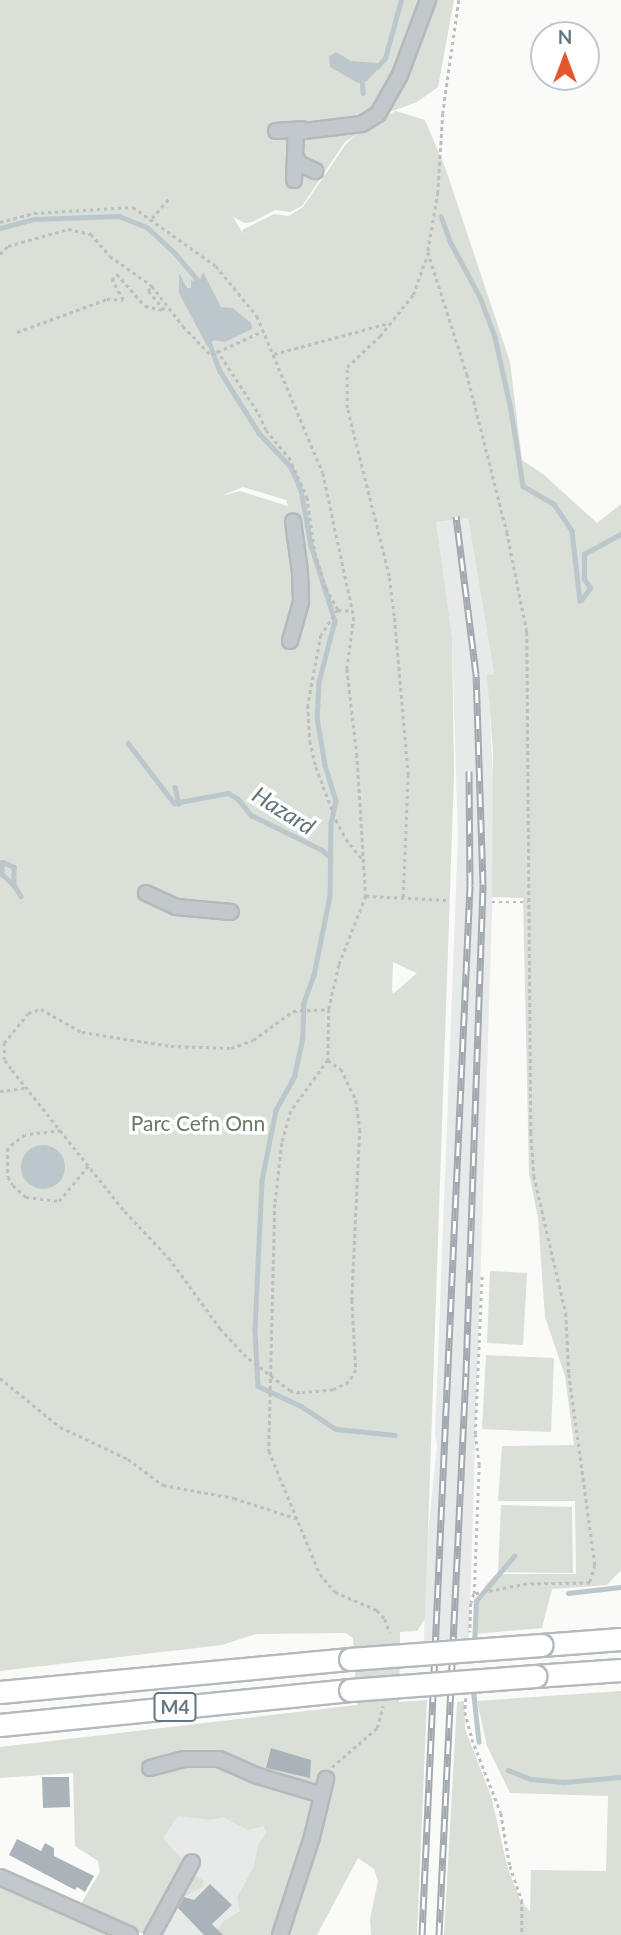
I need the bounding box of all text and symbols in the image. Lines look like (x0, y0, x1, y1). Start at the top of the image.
north arrow (530, 21, 600, 91)
text: N (558, 25, 572, 48)
water label: Hazard (248, 780, 320, 840)
park label: Parc Cefn Onn (131, 1110, 265, 1136)
road number: M4 (152, 1692, 198, 1722)

